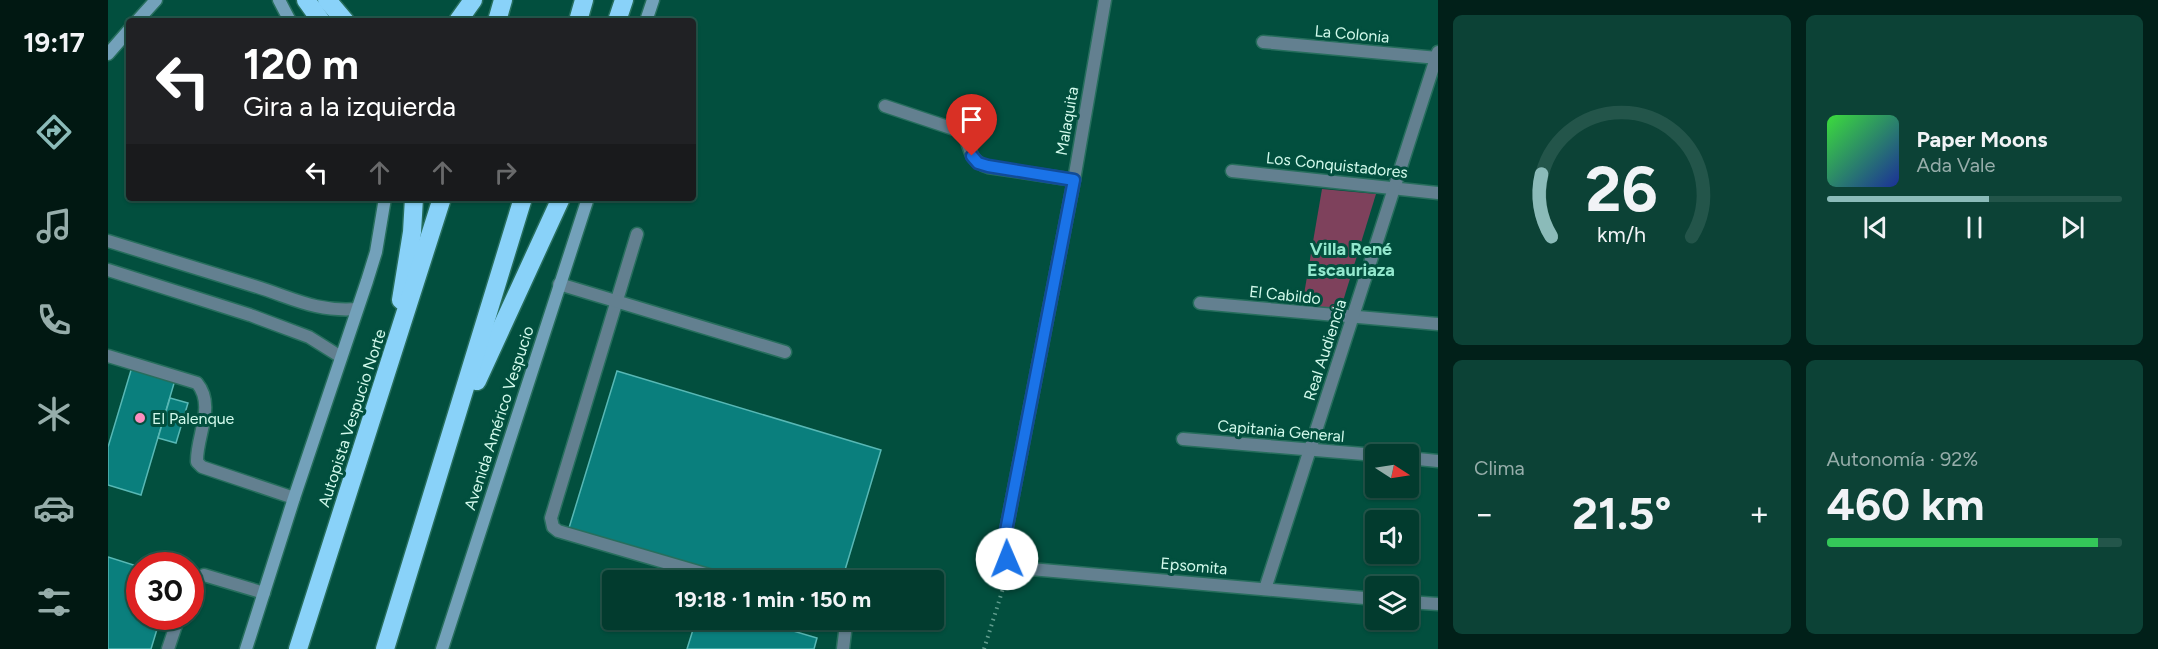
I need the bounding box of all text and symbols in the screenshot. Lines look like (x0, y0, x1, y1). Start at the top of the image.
street label: La Colonia (1314, 21, 1390, 47)
text: 19:17 (23, 26, 85, 59)
text: 120 m (243, 39, 359, 90)
icon: left (144, 42, 222, 120)
street label: Malaquita (1052, 85, 1082, 157)
text: Gira a la izquierda (243, 90, 456, 123)
pin (946, 94, 997, 156)
icon: arrive (955, 103, 988, 136)
icon: directions (33, 111, 75, 153)
text: Paper Moons (1917, 126, 2047, 153)
street label: Los Conquistadores (1265, 148, 1409, 182)
text: 26 (1586, 152, 1658, 227)
text: Ada Vale (1917, 153, 1995, 177)
icon: left (300, 156, 333, 189)
icon: ahead (363, 156, 396, 189)
icon: ahead (426, 156, 459, 189)
icon: right (489, 156, 522, 189)
icon: music (33, 205, 75, 247)
icon: previous (1859, 211, 1892, 244)
icon: pause (1958, 211, 1991, 244)
icon: next (2056, 211, 2089, 244)
text: km/h (1597, 222, 1646, 247)
district label: Villa René Escauriaza (1307, 238, 1395, 281)
street label: El Cabildo (1248, 282, 1322, 308)
street label: Real Audiencia (1300, 297, 1350, 403)
icon: phone (33, 299, 75, 341)
street label: Avenida Américo Vespucio (460, 324, 538, 512)
street label: Autopista Vespucio Norte (314, 326, 390, 509)
icon: climate (33, 393, 75, 435)
place label: El Palenque (152, 409, 235, 428)
marker: El Palenque (133, 411, 147, 425)
street label: Capitania General (1217, 416, 1345, 446)
north arrow (1365, 444, 1419, 498)
map controls (1365, 444, 1419, 630)
text: Autonomía · 92% (1827, 447, 1978, 471)
text: Clima (1474, 456, 1525, 480)
text: 460 km (1827, 477, 1984, 531)
text: 21.5° (1572, 486, 1671, 540)
icon: car (33, 487, 75, 529)
text: − (1474, 494, 1495, 533)
text: + (1749, 494, 1770, 533)
button: sound (1365, 510, 1419, 564)
position arrow (975, 527, 1039, 591)
speed limit sign: 30 (126, 552, 204, 630)
street label: Epsomita (1160, 554, 1228, 578)
button: layers (1365, 576, 1419, 630)
icon: filters (33, 581, 75, 623)
text: 19:18 · 1 min · 150 m (675, 586, 871, 613)

